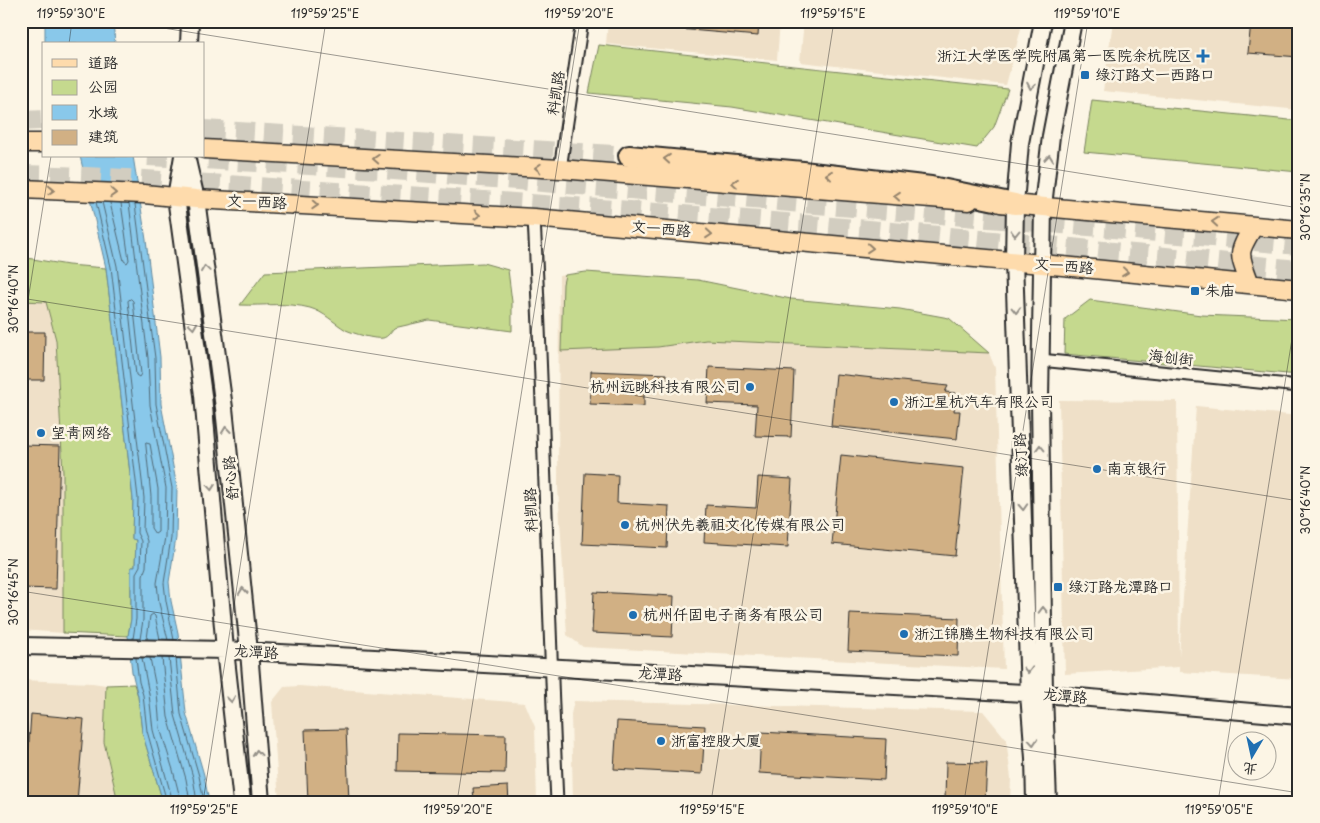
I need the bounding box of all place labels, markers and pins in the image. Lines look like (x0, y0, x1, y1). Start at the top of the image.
place label: 浙江大学医学院附属第一医院余杭院区 (937, 43, 1192, 66)
marker: 浙江大学医学院附属第一医院余杭院区 (1196, 49, 1210, 63)
place label: 绿汀路文一西路口 (1095, 62, 1215, 85)
marker: 绿汀路文一西路口 (1079, 69, 1091, 81)
place label: 朱庙 (1205, 278, 1235, 301)
marker: 朱庙 (1189, 285, 1201, 297)
place label: 杭州远眺科技有限公司 (590, 374, 740, 397)
marker: 杭州远眺科技有限公司 (744, 381, 756, 393)
place label: 浙江星杭汽车有限公司 (904, 389, 1054, 412)
marker: 浙江星杭汽车有限公司 (888, 396, 900, 408)
place label: 望青网络 (51, 420, 111, 443)
marker: 望青网络 (35, 427, 47, 439)
place label: 南京银行 (1107, 456, 1167, 479)
marker: 南京银行 (1091, 463, 1103, 475)
place label: 杭州伏先羲祖文化传媒有限公司 (635, 512, 845, 535)
marker: 杭州伏先羲祖文化传媒有限公司 (619, 519, 631, 531)
place label: 绿汀路龙潭路口 (1068, 574, 1173, 597)
marker: 绿汀路龙潭路口 (1052, 581, 1064, 593)
place label: 杭州仟固电子商务有限公司 (643, 602, 823, 625)
marker: 杭州仟固电子商务有限公司 (627, 609, 639, 621)
place label: 浙江锦腾生物科技有限公司 (914, 621, 1094, 644)
marker: 浙江锦腾生物科技有限公司 (898, 628, 910, 640)
place label: 浙富控股大厦 (671, 728, 761, 751)
marker: 浙富控股大厦 (655, 735, 667, 747)

